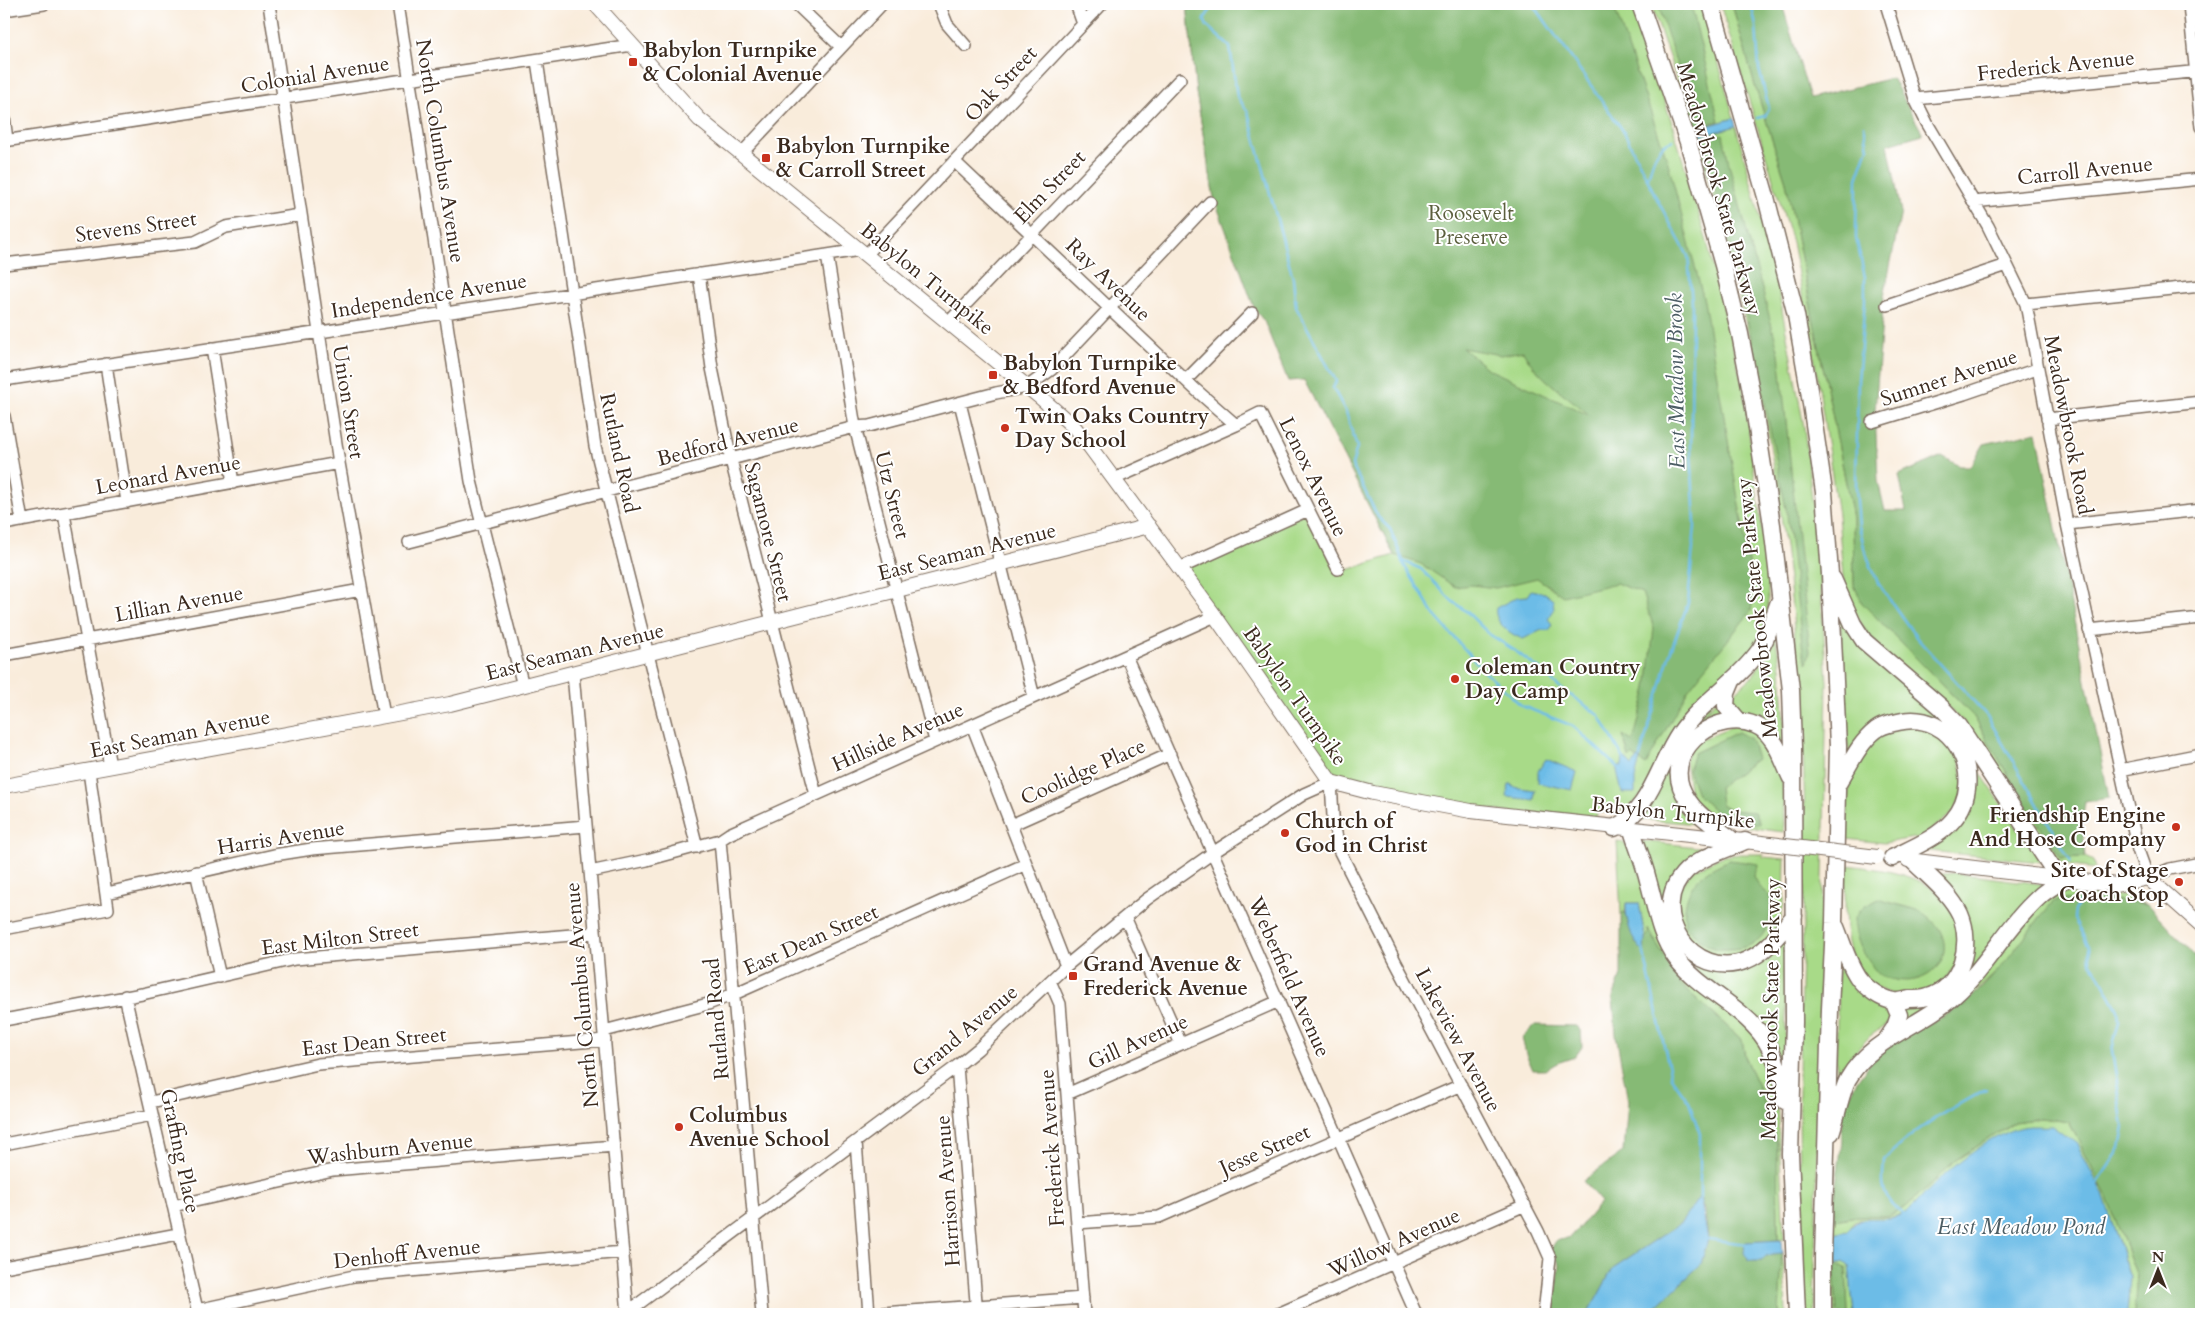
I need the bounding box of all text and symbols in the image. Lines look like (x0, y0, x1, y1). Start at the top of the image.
place label: Babylon Turnpike & Colonial Avenue (643, 36, 822, 89)
street label: North Columbus Avenue (408, 37, 472, 265)
street label: Oak Street (958, 39, 1044, 128)
street label: Frederick Avenue (1976, 43, 2136, 89)
street label: Colonial Avenue (239, 49, 391, 101)
marker: Babylon Turnpike & Colonial Avenue (627, 56, 639, 68)
street label: Meadowbrook State Parkway (1669, 59, 1769, 319)
place label: Babylon Turnpike & Carroll Street (776, 132, 950, 185)
street label: Elm Street (1008, 143, 1093, 230)
street label: Carroll Avenue (2016, 149, 2154, 193)
marker: Babylon Turnpike & Carroll Street (760, 152, 772, 164)
park label: Roosevelt Preserve (1428, 199, 1514, 252)
street label: Stevens Street (74, 204, 199, 250)
street label: Babylon Turnpike (854, 216, 1000, 342)
street label: Ray Avenue (1059, 232, 1157, 328)
street label: Independence Avenue (329, 266, 529, 326)
water label: East Meadow Brook (1659, 293, 1693, 469)
street label: Meadowbrook Road (2036, 333, 2100, 517)
street label: Sumner Avenue (1877, 342, 2021, 414)
street label: Union Street (325, 343, 371, 461)
place label: Babylon Turnpike & Bedford Avenue (1003, 349, 1177, 402)
marker: Babylon Turnpike & Bedford Avenue (987, 369, 999, 381)
street label: Rutland Road (592, 390, 646, 516)
place label: Twin Oaks Country Day School (1015, 402, 1209, 455)
street label: Bedford Avenue (654, 410, 802, 474)
street label: Lenox Avenue (1272, 412, 1354, 542)
marker: Twin Oaks Country Day School (999, 422, 1011, 434)
street label: Leonard Avenue (93, 448, 243, 502)
street label: Utz Street (867, 448, 917, 542)
street label: Sagamore Street (737, 459, 799, 605)
street label: Meadowbrook State Parkway (1729, 476, 1785, 740)
street label: East Seaman Avenue (875, 516, 1059, 588)
street label: Lillian Avenue (112, 578, 246, 630)
street label: East Seaman Avenue (483, 616, 667, 688)
street label: Babylon Turnpike (1236, 620, 1354, 772)
place label: Coleman Country Day Camp (1465, 653, 1640, 706)
marker: Coleman Country Day Camp (1449, 673, 1461, 685)
street label: Hillside Avenue (827, 695, 969, 779)
street label: East Seaman Avenue (87, 702, 273, 766)
street label: Coolidge Place (1016, 731, 1150, 813)
street label: Babylon Turnpike (1590, 790, 1756, 836)
place label: Friendship Engine And Hose Company (1969, 801, 2166, 854)
place label: Church of God in Christ (1295, 807, 1428, 860)
street label: Harris Avenue (215, 814, 347, 862)
marker: Friendship Engine And Hose Company (2170, 821, 2182, 833)
marker: Church of God in Christ (1279, 827, 1291, 839)
place label: Site of Stage Coach Stop (2051, 856, 2169, 909)
marker: Site of Stage Coach Stop (2173, 876, 2185, 888)
street label: Meadowbrook State Parkway (1754, 878, 1788, 1140)
street label: North Columbus Avenue (558, 881, 606, 1109)
street label: Weberfield Avenue (1240, 891, 1337, 1062)
street label: East Dean Street (739, 897, 884, 983)
street label: East Milton Street (260, 915, 421, 963)
place label: Grand Avenue & Frederick Avenue (1083, 950, 1248, 1003)
street label: Rutland Road (697, 957, 737, 1081)
street label: Lakeview Avenue (1408, 963, 1508, 1117)
marker: Grand Avenue & Frederick Avenue (1067, 970, 1079, 982)
street label: Grand Avenue (906, 978, 1024, 1084)
street label: Gill Avenue (1083, 1007, 1193, 1077)
street label: East Dean Street (300, 1020, 448, 1064)
street label: Frederick Avenue (1032, 1068, 1072, 1228)
street label: Graffing Place (153, 1086, 207, 1216)
place label: Columbus Avenue School (689, 1101, 830, 1154)
street label: Harrison Avenue (928, 1114, 968, 1268)
street label: Jesse Street (1212, 1117, 1315, 1184)
marker: Columbus Avenue School (673, 1121, 685, 1133)
street label: Washburn Avenue (304, 1126, 475, 1172)
street label: Willow Avenue (1322, 1201, 1465, 1285)
water label: East Meadow Pond (1937, 1212, 2106, 1242)
street label: Denhoff Avenue (332, 1232, 482, 1276)
north arrow (2132, 1246, 2182, 1296)
text: N (2152, 1248, 2164, 1267)

